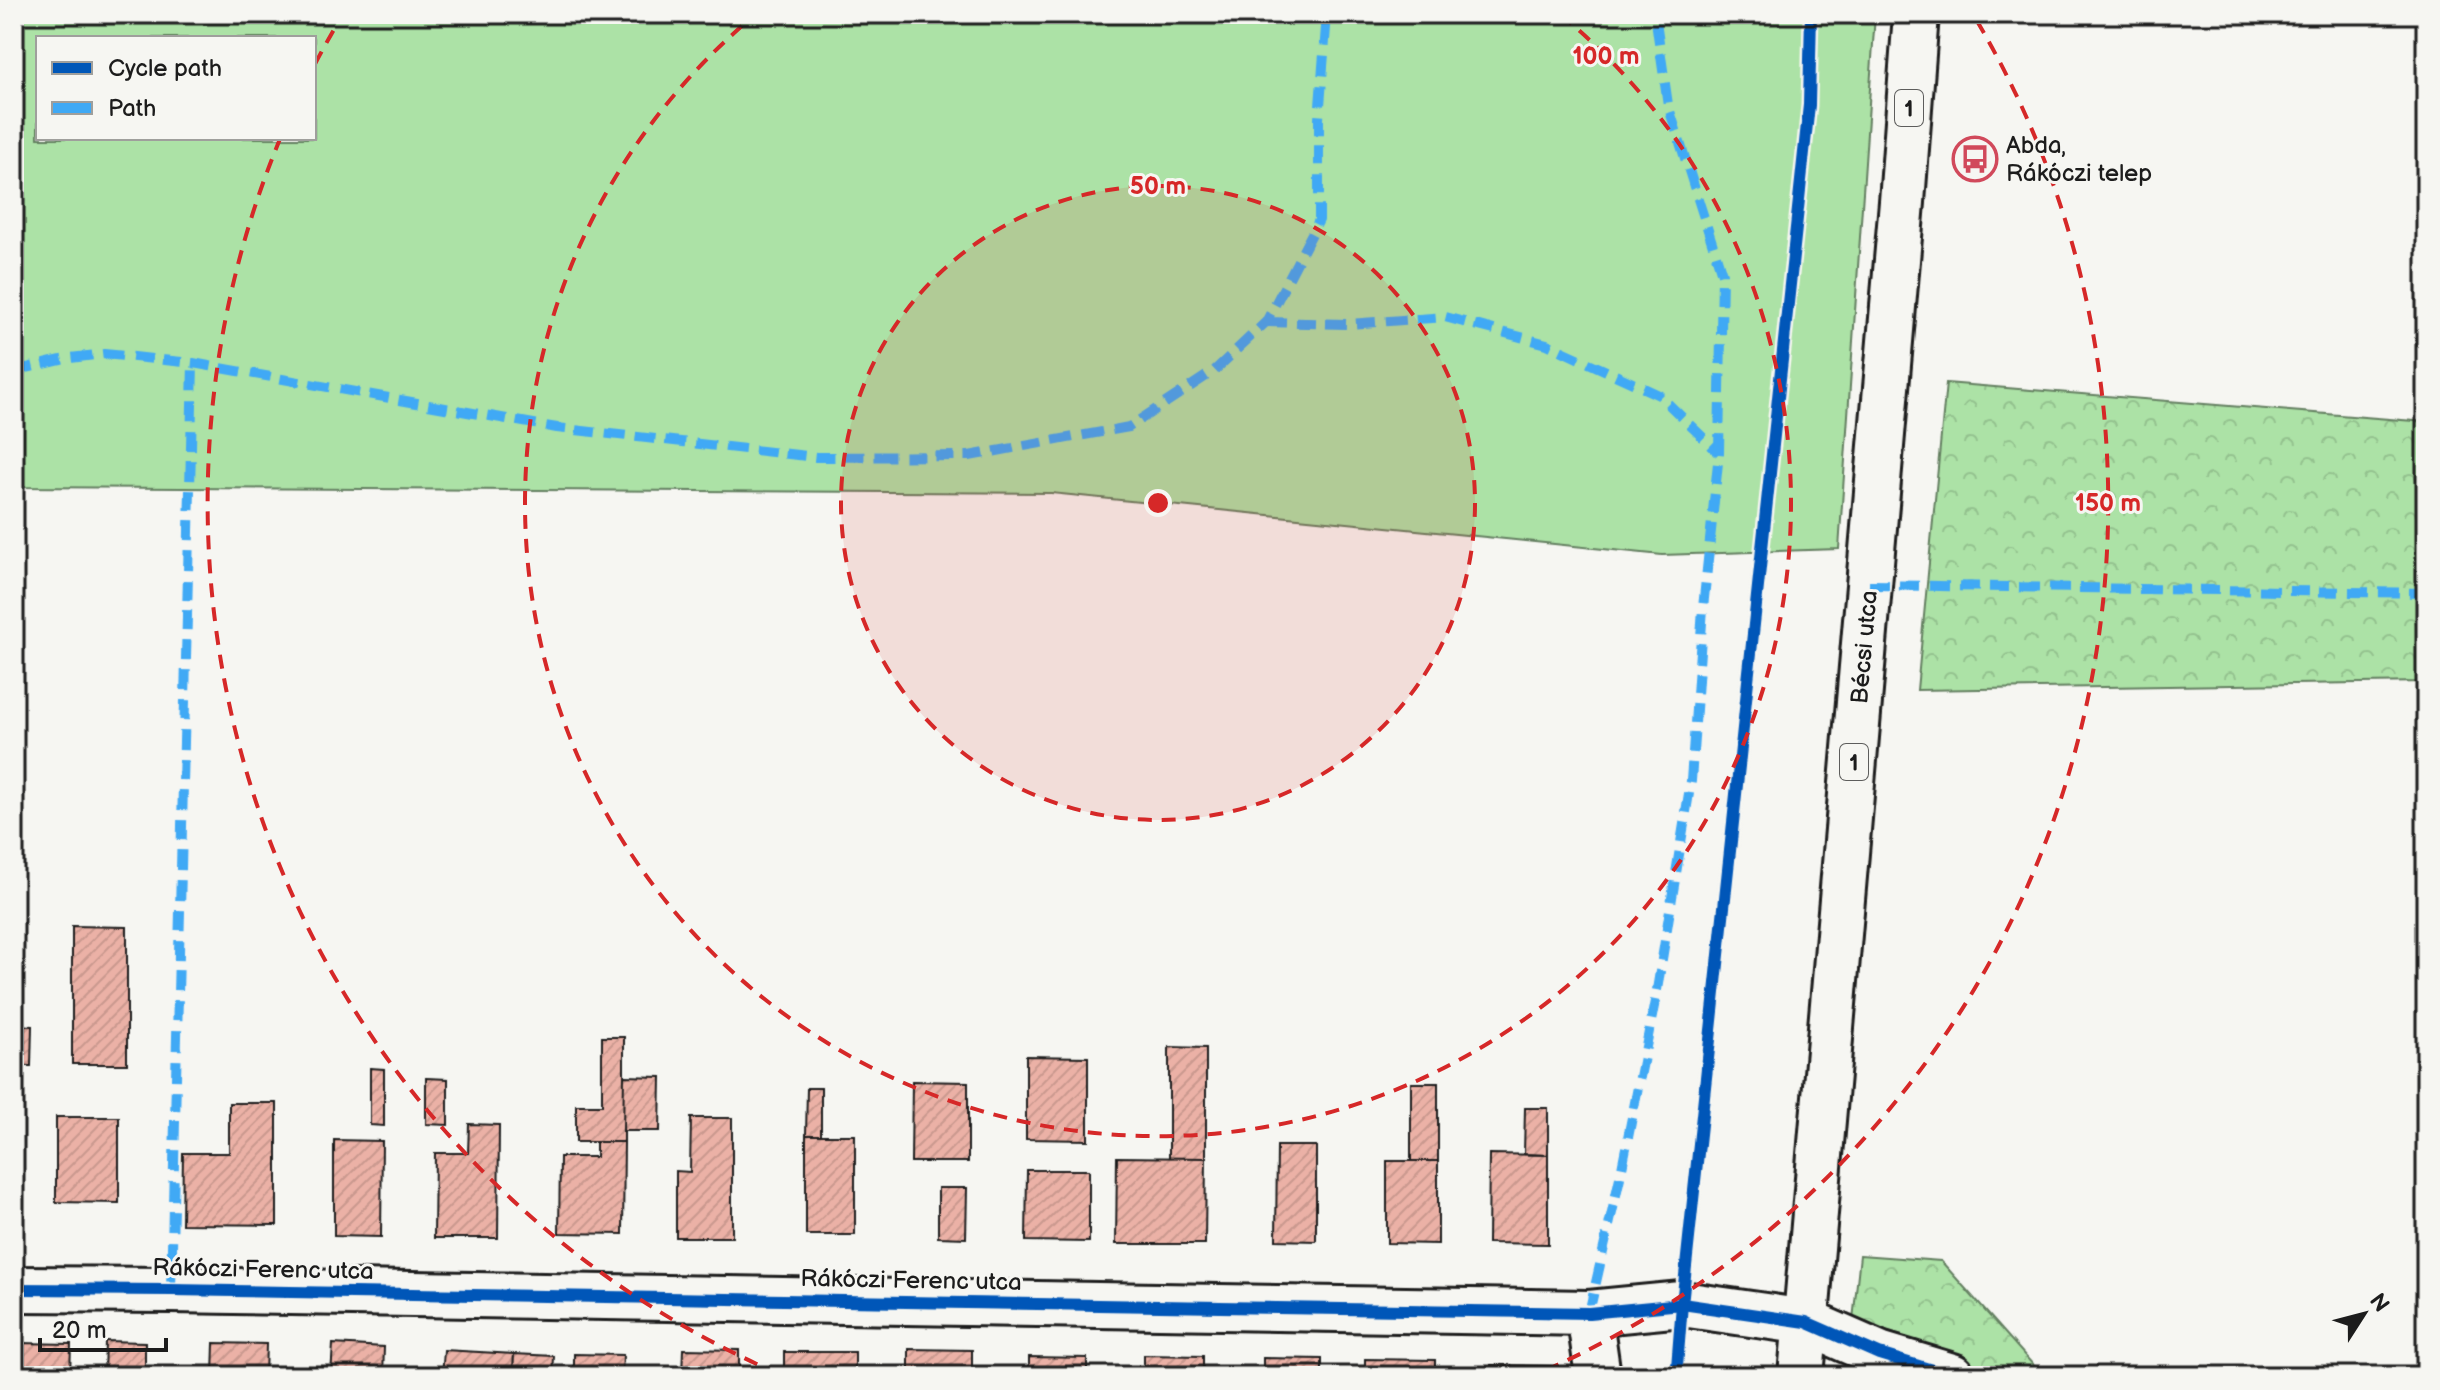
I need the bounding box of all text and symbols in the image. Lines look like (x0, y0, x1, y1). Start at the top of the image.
legend (36, 36, 316, 140)
text: 100 m (1573, 42, 1639, 71)
text: Cycle path (108, 54, 222, 83)
road number: 1 (1895, 90, 1923, 126)
text: Path (108, 94, 156, 123)
place label: Abda, Rákóczi telep (2006, 131, 2152, 188)
bus stop icon: Abda, Rákóczi telep (1951, 135, 1999, 183)
text: 50 m (1130, 172, 1186, 201)
centre of rings (1144, 489, 1172, 517)
text: 150 m (2075, 489, 2141, 518)
street label: Bécsi utca (1845, 589, 1884, 705)
road number: 1 (1840, 744, 1868, 780)
street label: Rákóczi Ferenc utca (152, 1253, 374, 1286)
street label: Rákóczi Ferenc utca (800, 1264, 1022, 1297)
north arrow (2324, 1274, 2404, 1354)
text: N (2363, 1289, 2395, 1318)
scale bar (40, 1302, 166, 1352)
text: 20 m (52, 1316, 107, 1345)

